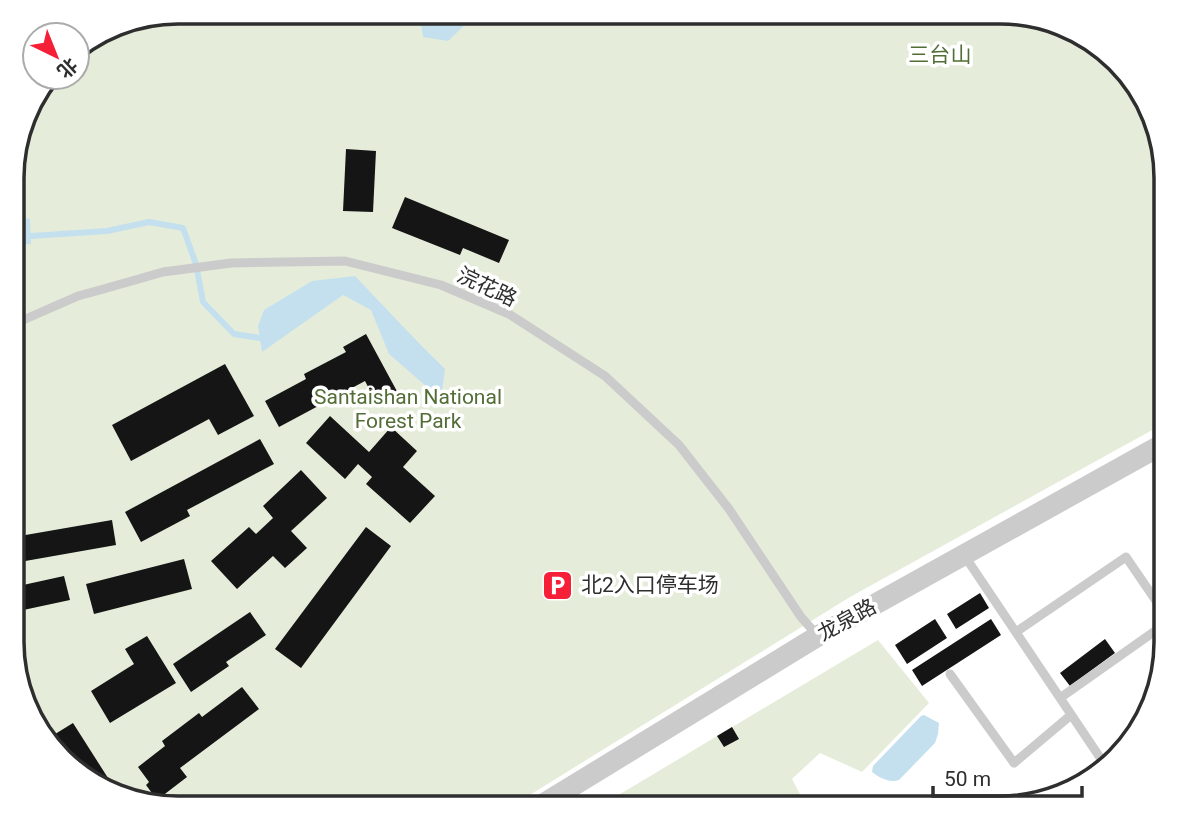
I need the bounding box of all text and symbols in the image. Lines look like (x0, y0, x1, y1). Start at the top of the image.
north arrow (21, 21, 91, 91)
park label: 三台山 (909, 43, 972, 67)
text: 北 (52, 53, 82, 83)
street label: 浣花路 (453, 263, 521, 311)
park label: Santaishan National Forest Park (314, 385, 502, 433)
parking icon: 北2入口停车场 (541, 568, 575, 602)
place label: 北2入口停车场 (581, 573, 719, 597)
street label: 龙泉路 (814, 594, 880, 646)
scale bar (933, 754, 1082, 798)
text: 50 m (944, 767, 991, 791)

